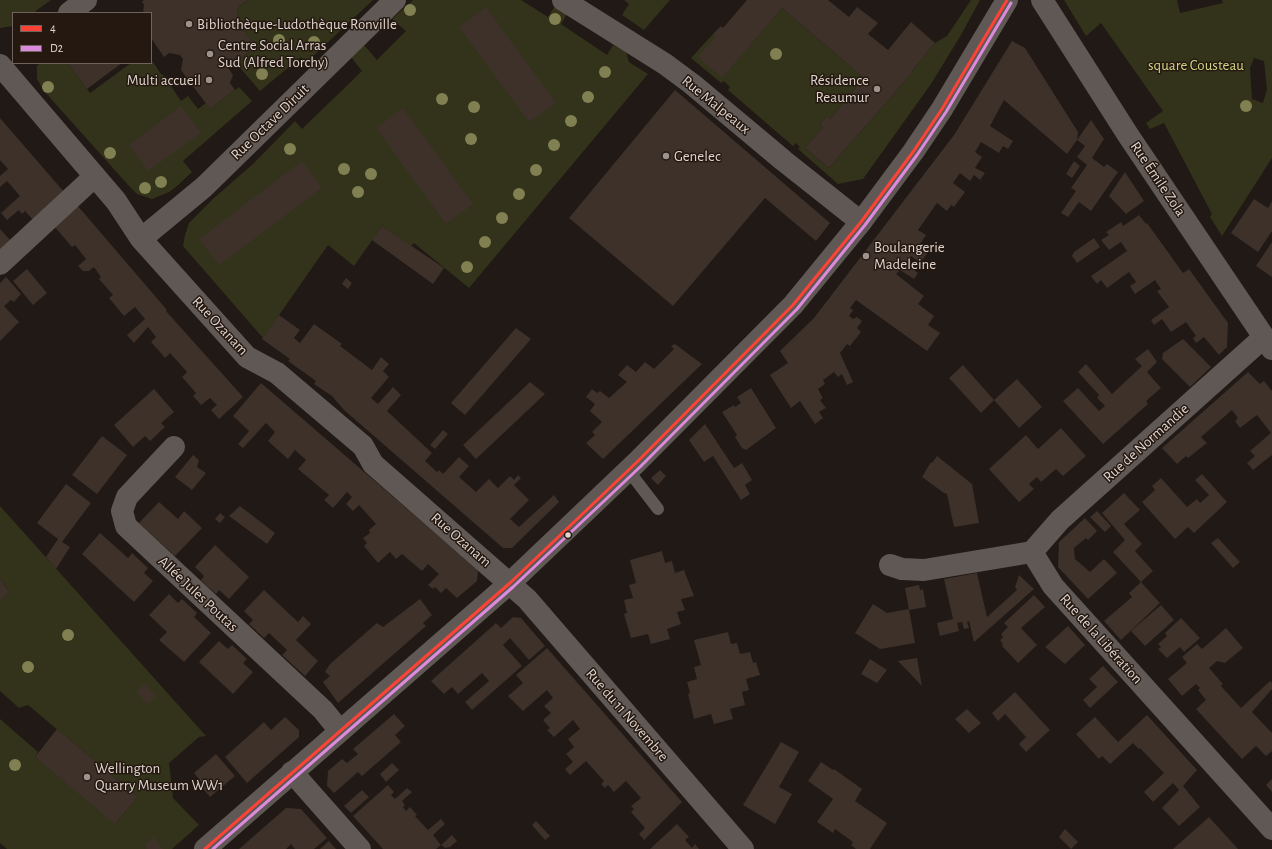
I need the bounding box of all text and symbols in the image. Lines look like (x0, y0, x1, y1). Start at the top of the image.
legend (12, 12, 152, 64)
place label: Bibliothèque-Ludothèque Ronville (197, 15, 397, 33)
marker: Bibliothèque-Ludothèque Ronville (184, 19, 194, 29)
text: 4 (50, 22, 56, 34)
place label: Centre Social Arras Sud (Alfred Torchy) (218, 36, 329, 71)
text: D2 (50, 42, 63, 54)
marker: Centre Social Arras Sud (Alfred Torchy) (205, 49, 215, 59)
park label: square Cousteau (1148, 56, 1244, 74)
place label: Multi accueil (127, 71, 201, 89)
place label: Résidence Reaumur (810, 71, 869, 106)
street label: Rue Malpeaux (678, 72, 754, 138)
marker: Multi accueil (204, 75, 214, 85)
street label: Rue Octave Diruit (227, 80, 313, 164)
marker: Résidence Reaumur (872, 84, 882, 94)
street label: Rue Émile Zola (1126, 138, 1190, 220)
place label: Genelec (674, 147, 721, 165)
marker: Genelec (661, 151, 671, 161)
place label: Boulangerie Madeleine (874, 238, 945, 273)
marker: Boulangerie Madeleine (861, 251, 871, 261)
street label: Rue Ozanam (188, 293, 252, 359)
street label: Rue de Normandie (1099, 400, 1193, 486)
street label: Rue Ozanam (427, 509, 495, 571)
unlabelled marker (563, 530, 573, 540)
street label: Allée Jules Poutas (154, 552, 242, 636)
street label: Rue de la Libération (1056, 590, 1146, 688)
street label: Rue du 11 Novembre (582, 665, 672, 765)
place label: Wellington Quarry Museum WW1 (95, 759, 223, 794)
marker: Wellington Quarry Museum WW1 (82, 772, 92, 782)

